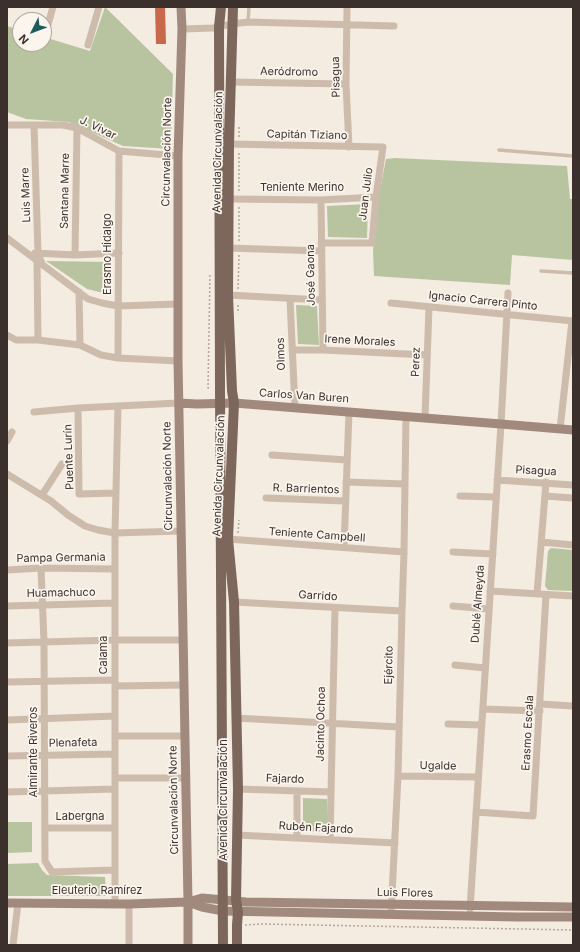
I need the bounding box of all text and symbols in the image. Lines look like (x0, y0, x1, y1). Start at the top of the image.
north arrow (12, 12, 52, 52)
text: N (16, 32, 32, 47)
street label: Pisagua (329, 56, 343, 98)
street label: Aeródromo (260, 65, 318, 79)
street label: Avenida Circunvalación (210, 91, 226, 213)
street label: Circunvalación Norte (159, 97, 175, 207)
street label: J. Vivar (78, 114, 118, 142)
street label: Capitán Tiziano (266, 128, 348, 142)
street label: Santana Marre (58, 153, 72, 229)
street label: Luis Marre (18, 167, 34, 223)
street label: Juan Julio (356, 167, 376, 221)
street label: Teniente Merino (260, 181, 344, 195)
street label: Erasmo Hidalgo (101, 213, 115, 295)
street label: José Gaona (304, 244, 318, 306)
street label: Ignacio Carrera Pinto (428, 289, 538, 313)
street label: Irene Morales (324, 333, 396, 349)
street label: Olmos (274, 337, 288, 371)
street label: Perez (409, 347, 423, 377)
street label: Carlos Van Buren (259, 386, 349, 406)
street label: Avenida Circunvalación (210, 415, 228, 537)
street label: Circunvalación Norte (160, 421, 176, 531)
street label: Puente Lurín (61, 424, 77, 490)
street label: Pisagua (515, 463, 557, 479)
street label: R. Barrientos (272, 481, 340, 497)
street label: Teniente Campbell (268, 525, 366, 545)
street label: Pampa Germania (16, 551, 106, 565)
street label: Dublé Almeyda (469, 564, 487, 644)
street label: Huamachuco (26, 586, 96, 600)
street label: Garrido (298, 588, 338, 604)
street label: Calama (97, 636, 111, 674)
street label: Ejército (382, 646, 396, 684)
street label: Jacinto Ochoa (314, 686, 328, 762)
street label: Erasmo Escala (519, 695, 537, 771)
street label: Almirante Riveros (27, 707, 41, 797)
street label: Plenafeta (49, 736, 97, 750)
street label: Avenida Circunvalación (217, 739, 231, 861)
street label: Circunvalación Norte (166, 745, 182, 855)
street label: Ugalde (419, 759, 457, 773)
street label: Fajardo (266, 772, 304, 786)
street label: Labergna (56, 810, 104, 824)
street label: Rubén Fajardo (278, 819, 354, 837)
street label: Eleuterio Ramírez (52, 884, 142, 898)
street label: Luis Flores (377, 886, 433, 900)

